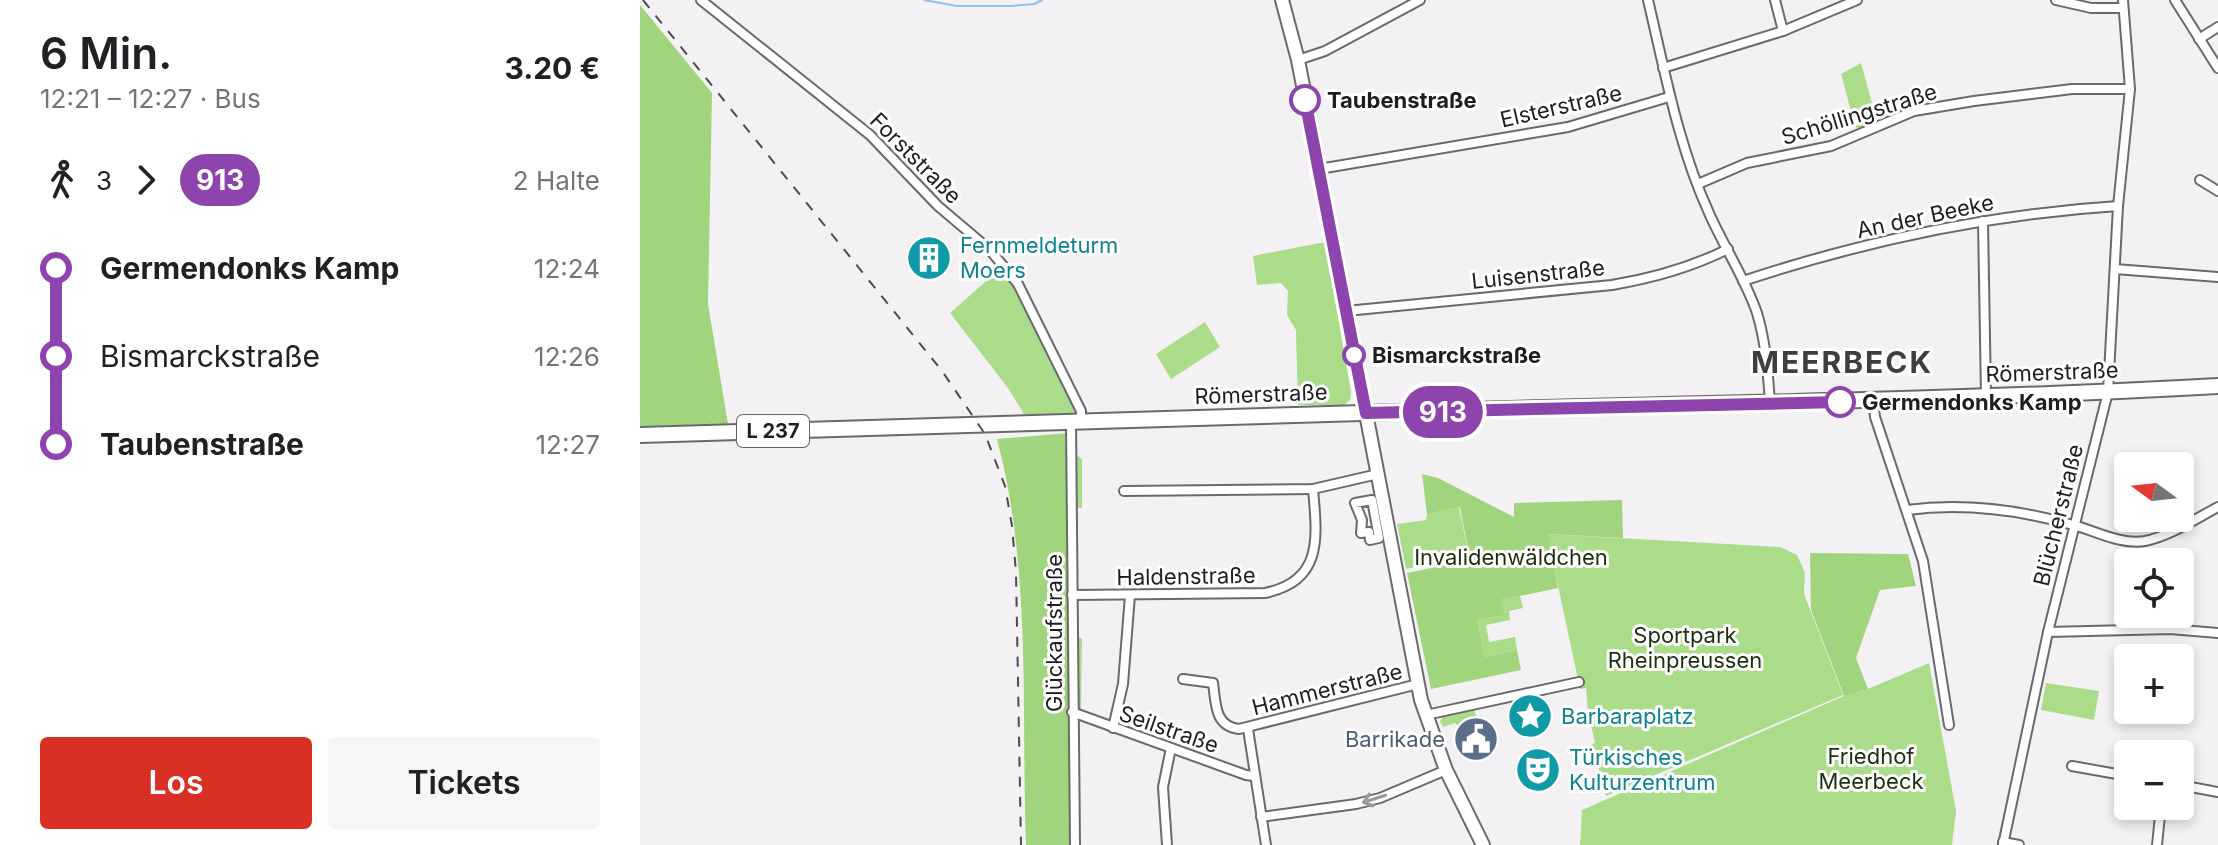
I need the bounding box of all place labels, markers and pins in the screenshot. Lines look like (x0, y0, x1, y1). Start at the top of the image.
marker: Taubenstraße (1290, 85, 1320, 115)
place label: Taubenstraße (1327, 87, 1477, 113)
place label: Fernmeldeturm Moers (960, 232, 1118, 283)
building icon: Fernmeldeturm Moers (905, 234, 953, 282)
place label: Bismarckstraße (1372, 342, 1541, 368)
marker: Bismarckstraße (1343, 344, 1365, 366)
marker: Germendonks Kamp (1825, 387, 1855, 417)
place label: Germendonks Kamp (1862, 389, 2082, 415)
place icon: Barbaraplatz (1506, 692, 1554, 740)
place label: Barbaraplatz (1561, 703, 1694, 729)
public building icon: Barrikade (1452, 715, 1500, 763)
place label: Barrikade (1345, 726, 1445, 752)
place label: Türkisches Kulturzentrum (1569, 744, 1716, 795)
theatre icon: Türkisches Kulturzentrum (1514, 746, 1562, 794)

